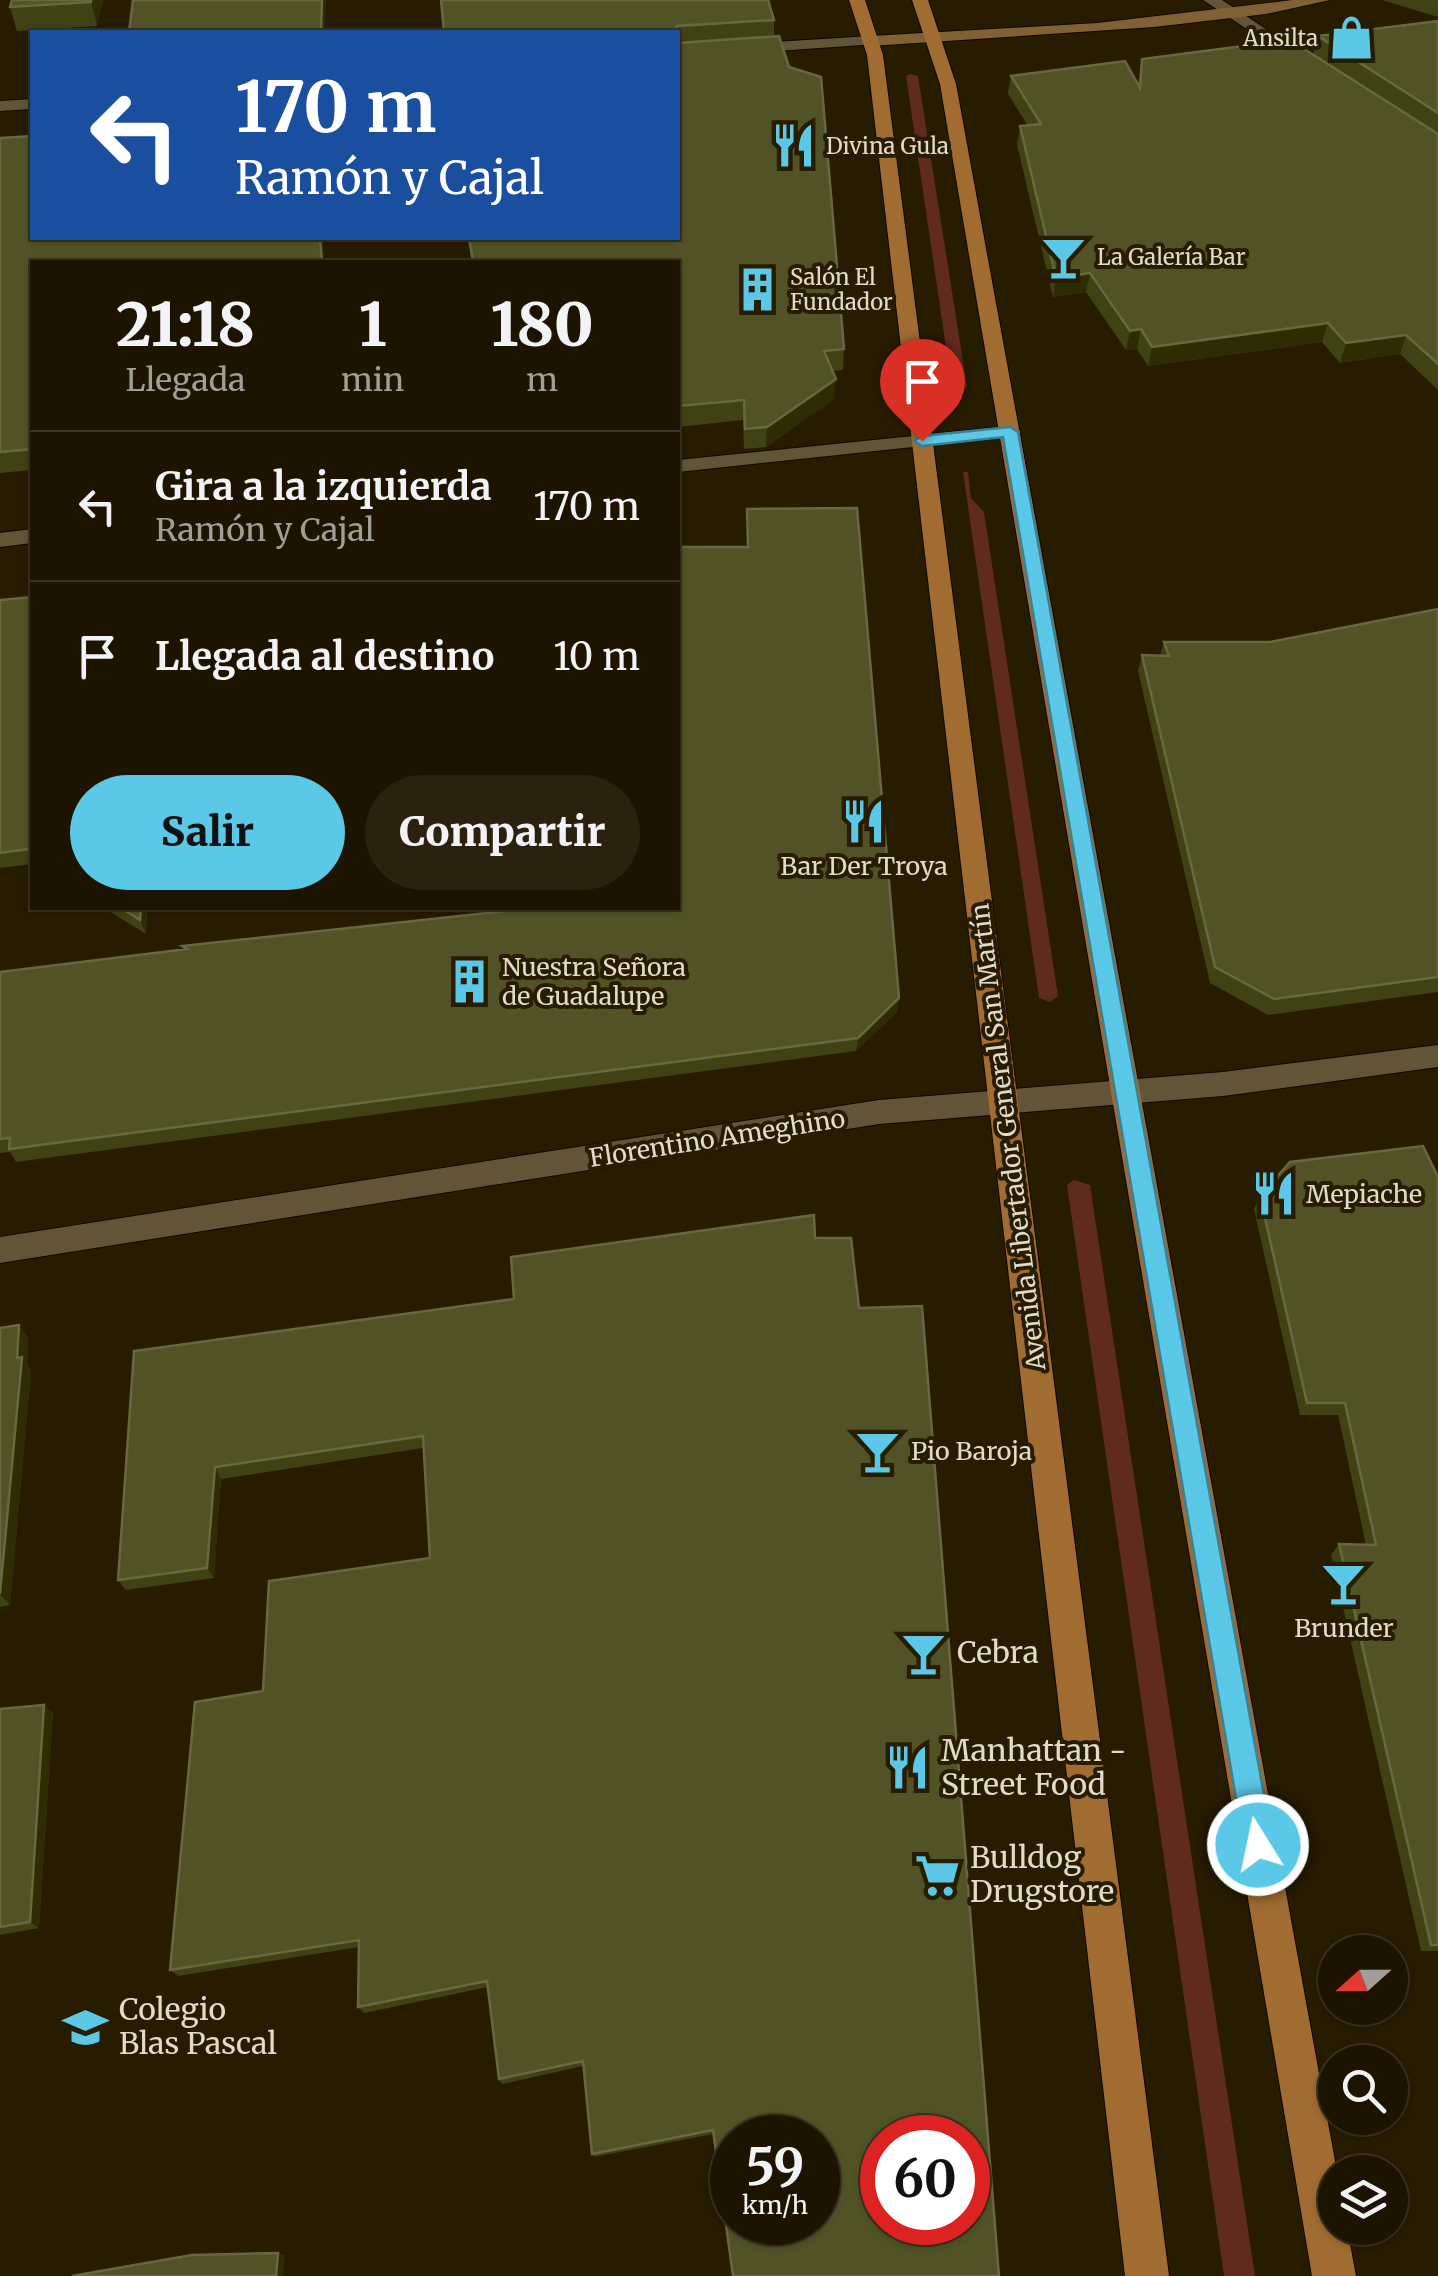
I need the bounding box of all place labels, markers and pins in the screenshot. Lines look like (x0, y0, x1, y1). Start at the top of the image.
shop icon: Ansilta (1327, 14, 1375, 62)
place label: Ansilta (1242, 24, 1318, 52)
restaurant icon: Divina Gula (769, 122, 817, 170)
place label: Divina Gula (826, 132, 949, 160)
bar icon: La Galería Bar (1040, 233, 1088, 281)
place label: La Galería Bar (1097, 243, 1246, 271)
place label: Salón El Fundador (790, 263, 893, 316)
building icon: Salón El Fundador (733, 266, 781, 314)
pin (880, 339, 965, 442)
restaurant icon: Bar Der Troya (840, 798, 888, 846)
place label: Bar Der Troya (780, 850, 948, 882)
place label: Nuestra Señora de Guadalupe (502, 951, 686, 1012)
building icon: Nuestra Señora de Guadalupe (445, 957, 493, 1005)
restaurant icon: Mepiache (1249, 1170, 1297, 1218)
place label: Mepiache (1306, 1178, 1422, 1210)
bar icon: Pio Baroja (854, 1427, 902, 1475)
place label: Pio Baroja (911, 1435, 1032, 1467)
bar icon: Brunder (1320, 1560, 1368, 1608)
place label: Brunder (1294, 1612, 1394, 1644)
bar icon: Cebra (900, 1629, 948, 1677)
place label: Cebra (957, 1633, 1039, 1671)
place label: Manhattan - Street Food (941, 1731, 1127, 1803)
restaurant icon: Manhattan - Street Food (884, 1744, 932, 1792)
place label: Bulldog Drugstore (970, 1838, 1114, 1910)
supermarket icon: Bulldog Drugstore (913, 1851, 961, 1899)
place label: Colegio Blas Pascal (119, 1990, 277, 2062)
school or university icon: Colegio Blas Pascal (62, 2003, 110, 2051)

